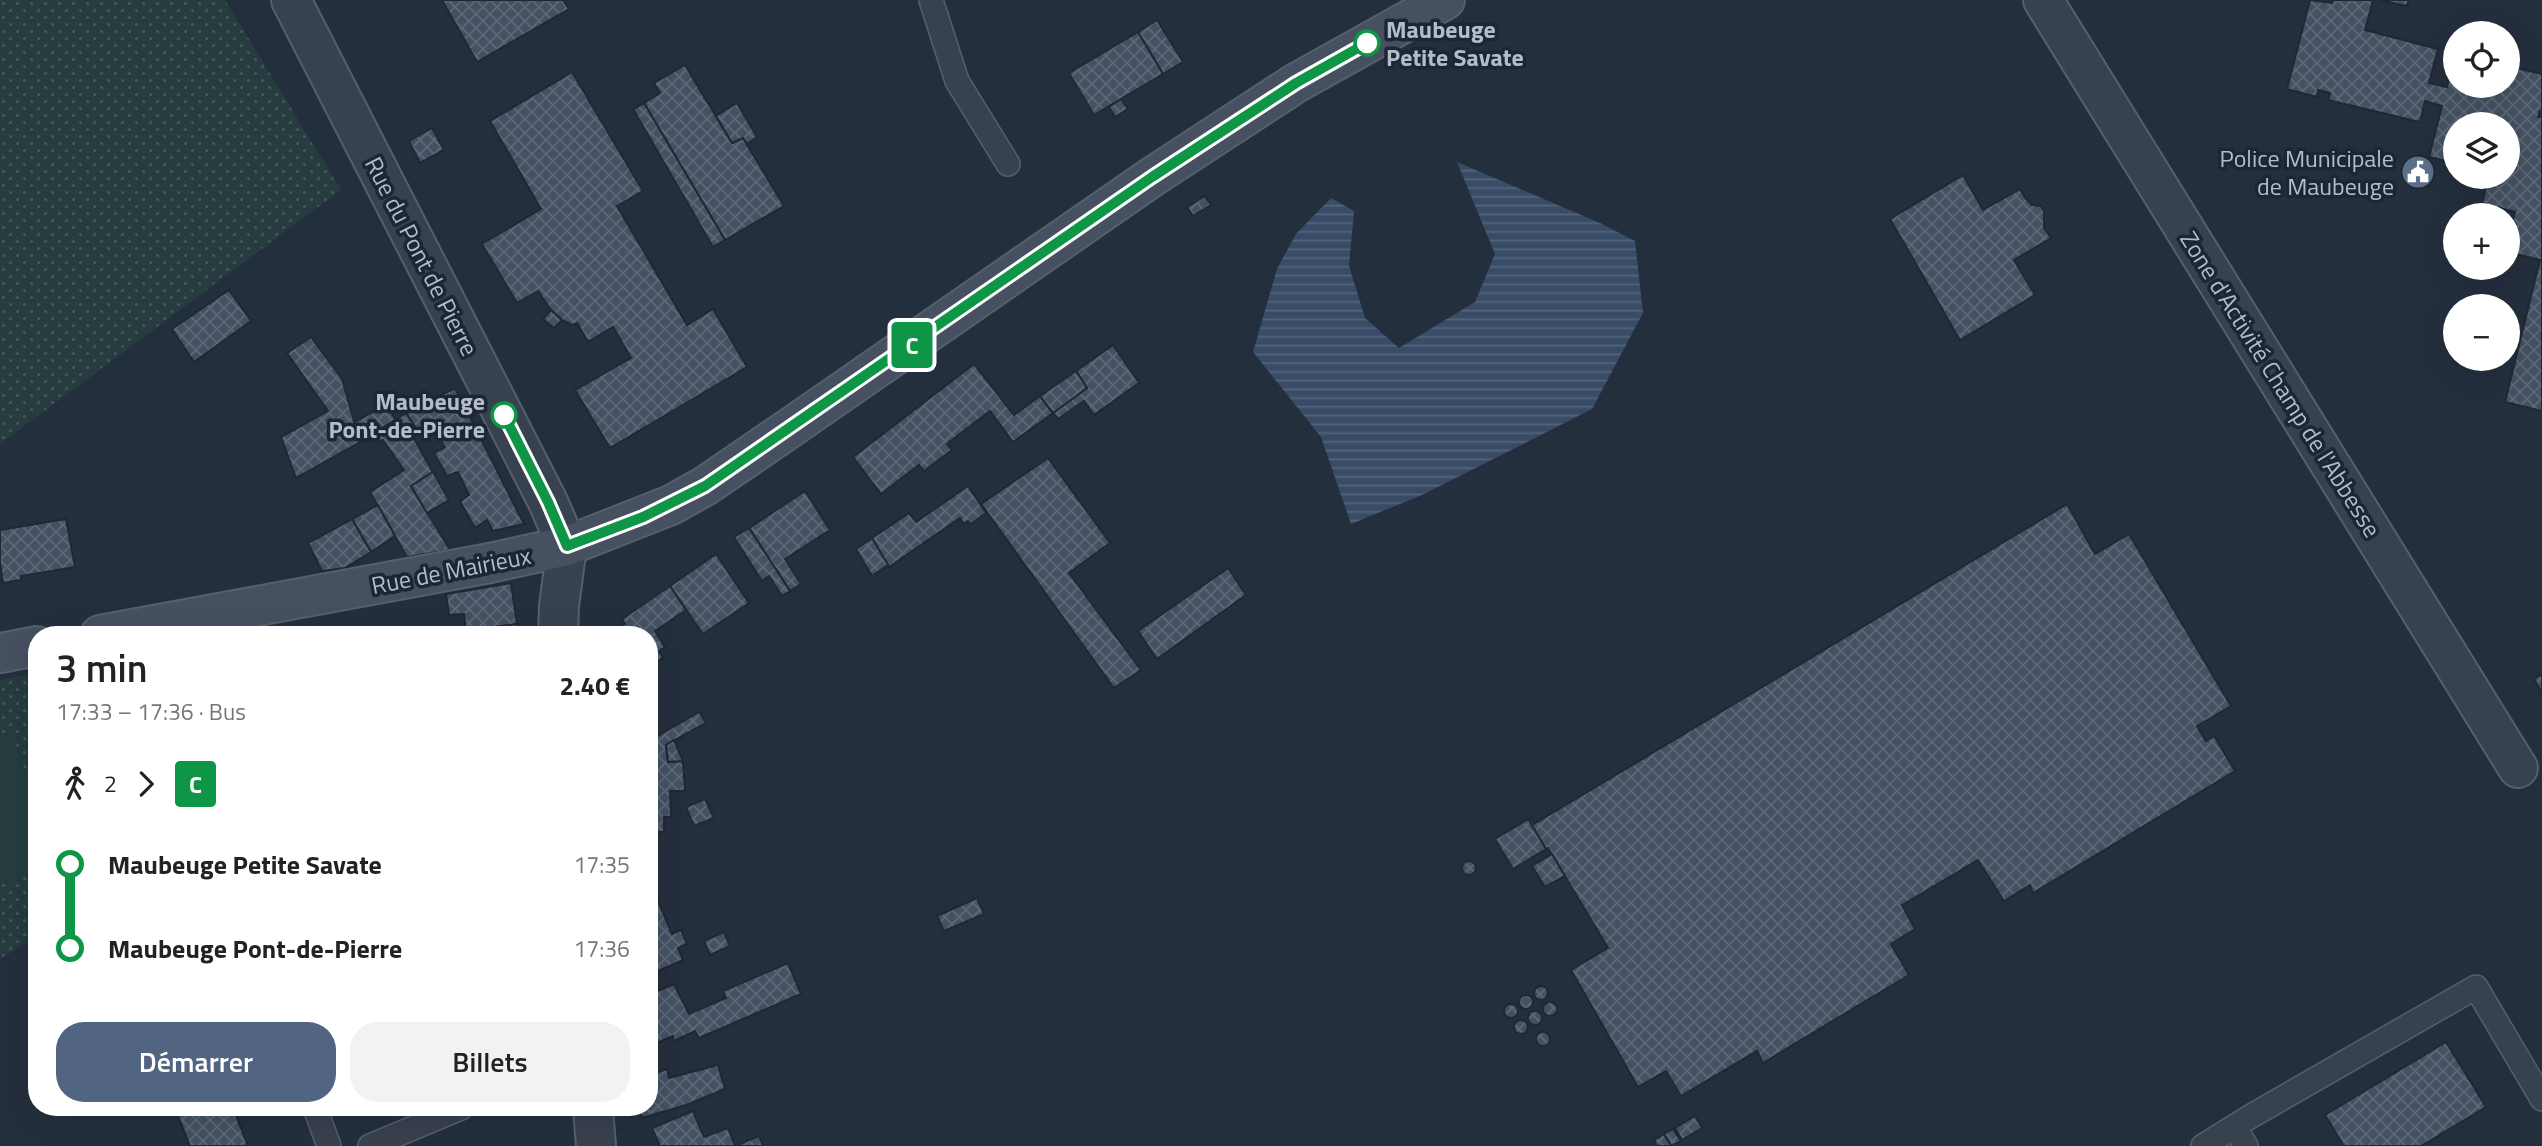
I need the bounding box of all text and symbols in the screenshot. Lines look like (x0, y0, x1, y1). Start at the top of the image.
place label: Maubeuge Petite Savate (1386, 11, 1524, 75)
map controls (2443, 21, 2520, 371)
button: locate (2443, 21, 2520, 98)
marker: Maubeuge Petite Savate (1354, 30, 1380, 56)
button: layers (2443, 112, 2520, 189)
place label: Police Municipale de Maubeuge (2220, 140, 2394, 204)
street label: Rue du Pont de Pierre (356, 150, 488, 362)
public building icon: Police Municipale de Maubeuge (2399, 153, 2437, 191)
button: + (2443, 203, 2520, 280)
street label: Zone d'Activité Champ de l'Abbesse (2172, 224, 2390, 544)
button: − (2443, 294, 2520, 371)
line badge: C (889, 322, 935, 368)
text: C (905, 327, 919, 363)
place label: Maubeuge Pont-de-Pierre (328, 383, 485, 447)
marker: Maubeuge Pont-de-Pierre (491, 402, 517, 428)
street label: Rue de Mairieux (368, 537, 534, 603)
text: 3 min (56, 639, 147, 697)
text: 2.40 € (559, 666, 630, 705)
text: 17:33 – 17:36 · Bus (56, 694, 246, 729)
icon: walk (56, 765, 94, 803)
icon: forward (127, 765, 165, 803)
text: 2 (104, 766, 117, 801)
text: C (189, 766, 202, 802)
text: Maubeuge Petite Savate (108, 845, 382, 884)
text: 17:35 (573, 847, 630, 882)
text: Maubeuge Pont-de-Pierre (108, 929, 402, 968)
text: 17:36 (573, 931, 630, 966)
button: Démarrer (56, 1022, 336, 1102)
button: Billets (350, 1022, 630, 1102)

